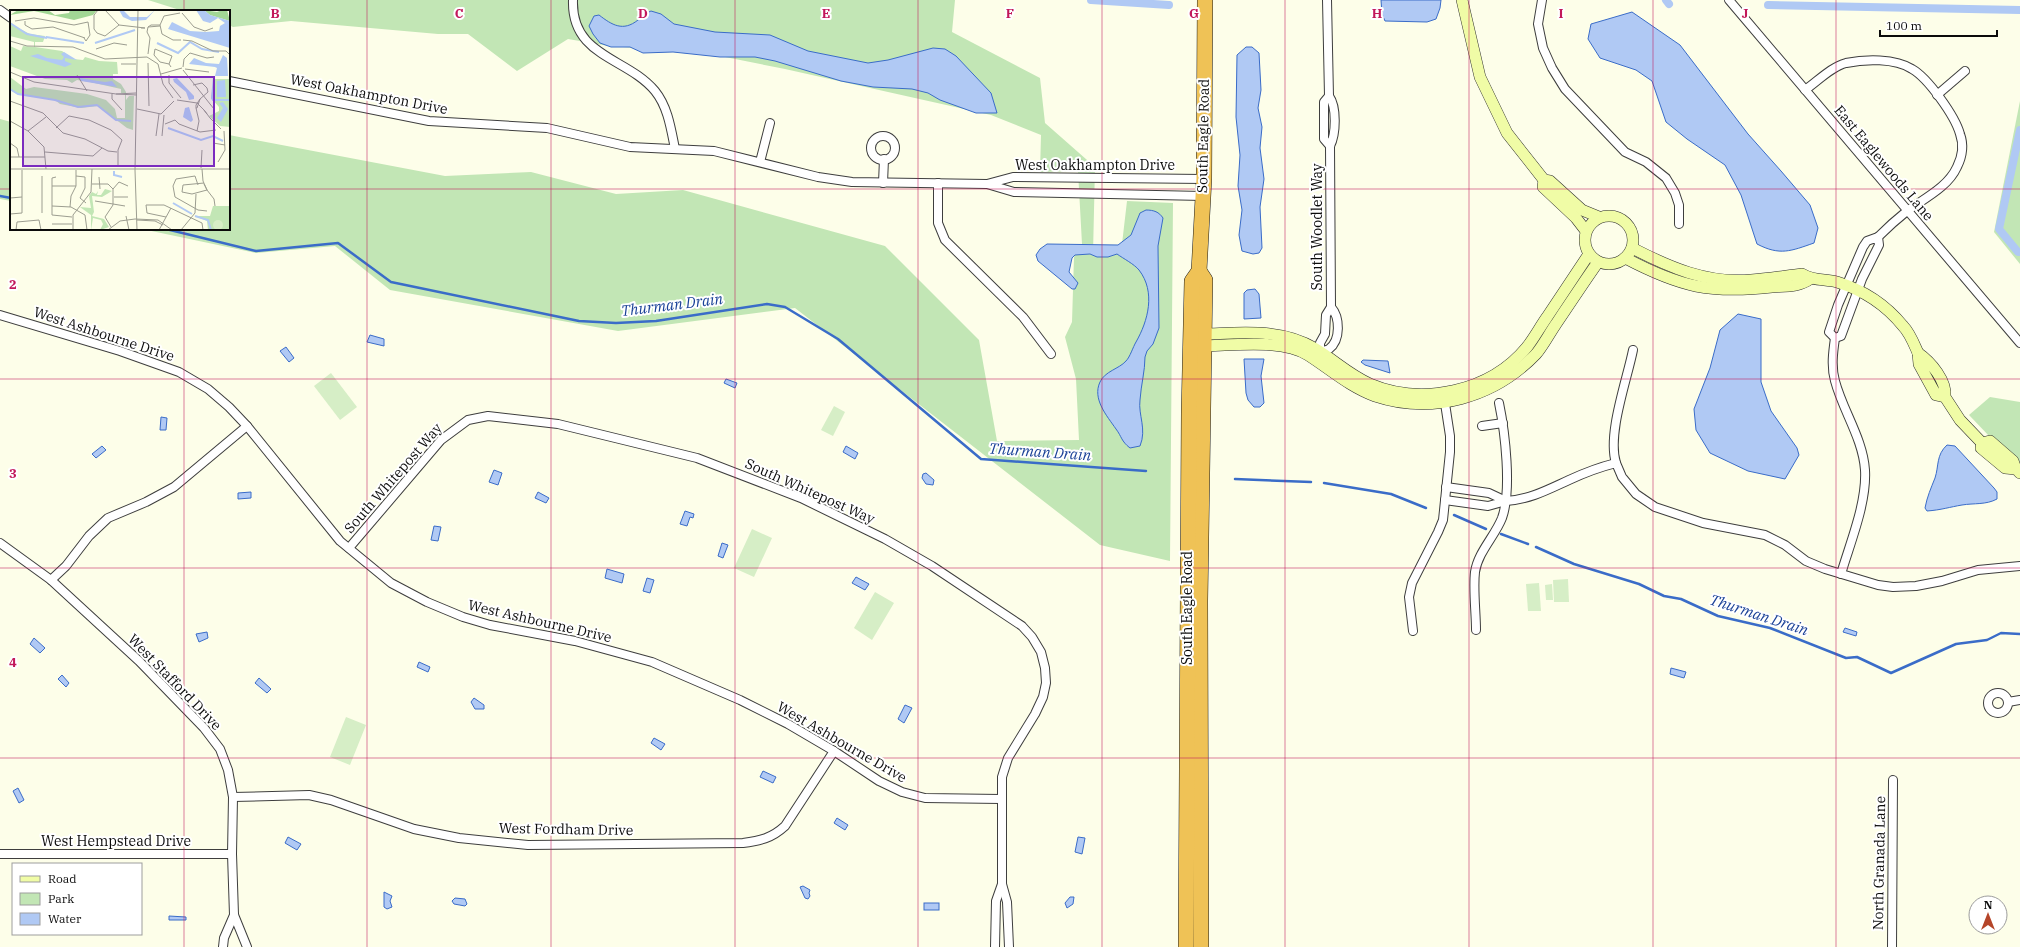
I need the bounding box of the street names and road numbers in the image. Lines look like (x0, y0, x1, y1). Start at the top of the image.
street label: West Oakhampton Drive (289, 70, 449, 118)
street label: South Eagle Road (1193, 78, 1213, 193)
street label: East Eaglewoods Lane (1830, 102, 1938, 224)
street label: West Oakhampton Drive (1015, 156, 1175, 174)
street label: South Woodlet Way (1308, 163, 1326, 290)
street label: West Ashbourne Drive (31, 303, 177, 365)
street label: South Whitepost Way (340, 419, 446, 537)
street label: South Whitepost Way (742, 454, 878, 528)
street label: South Eagle Road (1178, 550, 1196, 665)
street label: West Ashbourne Drive (466, 596, 614, 646)
street label: West Stafford Drive (124, 630, 226, 734)
street label: West Ashbourne Drive (774, 697, 910, 787)
street label: North Granada Lane (1869, 796, 1889, 930)
street label: West Fordham Drive (499, 819, 633, 839)
street label: West Hempstead Drive (41, 832, 191, 850)

